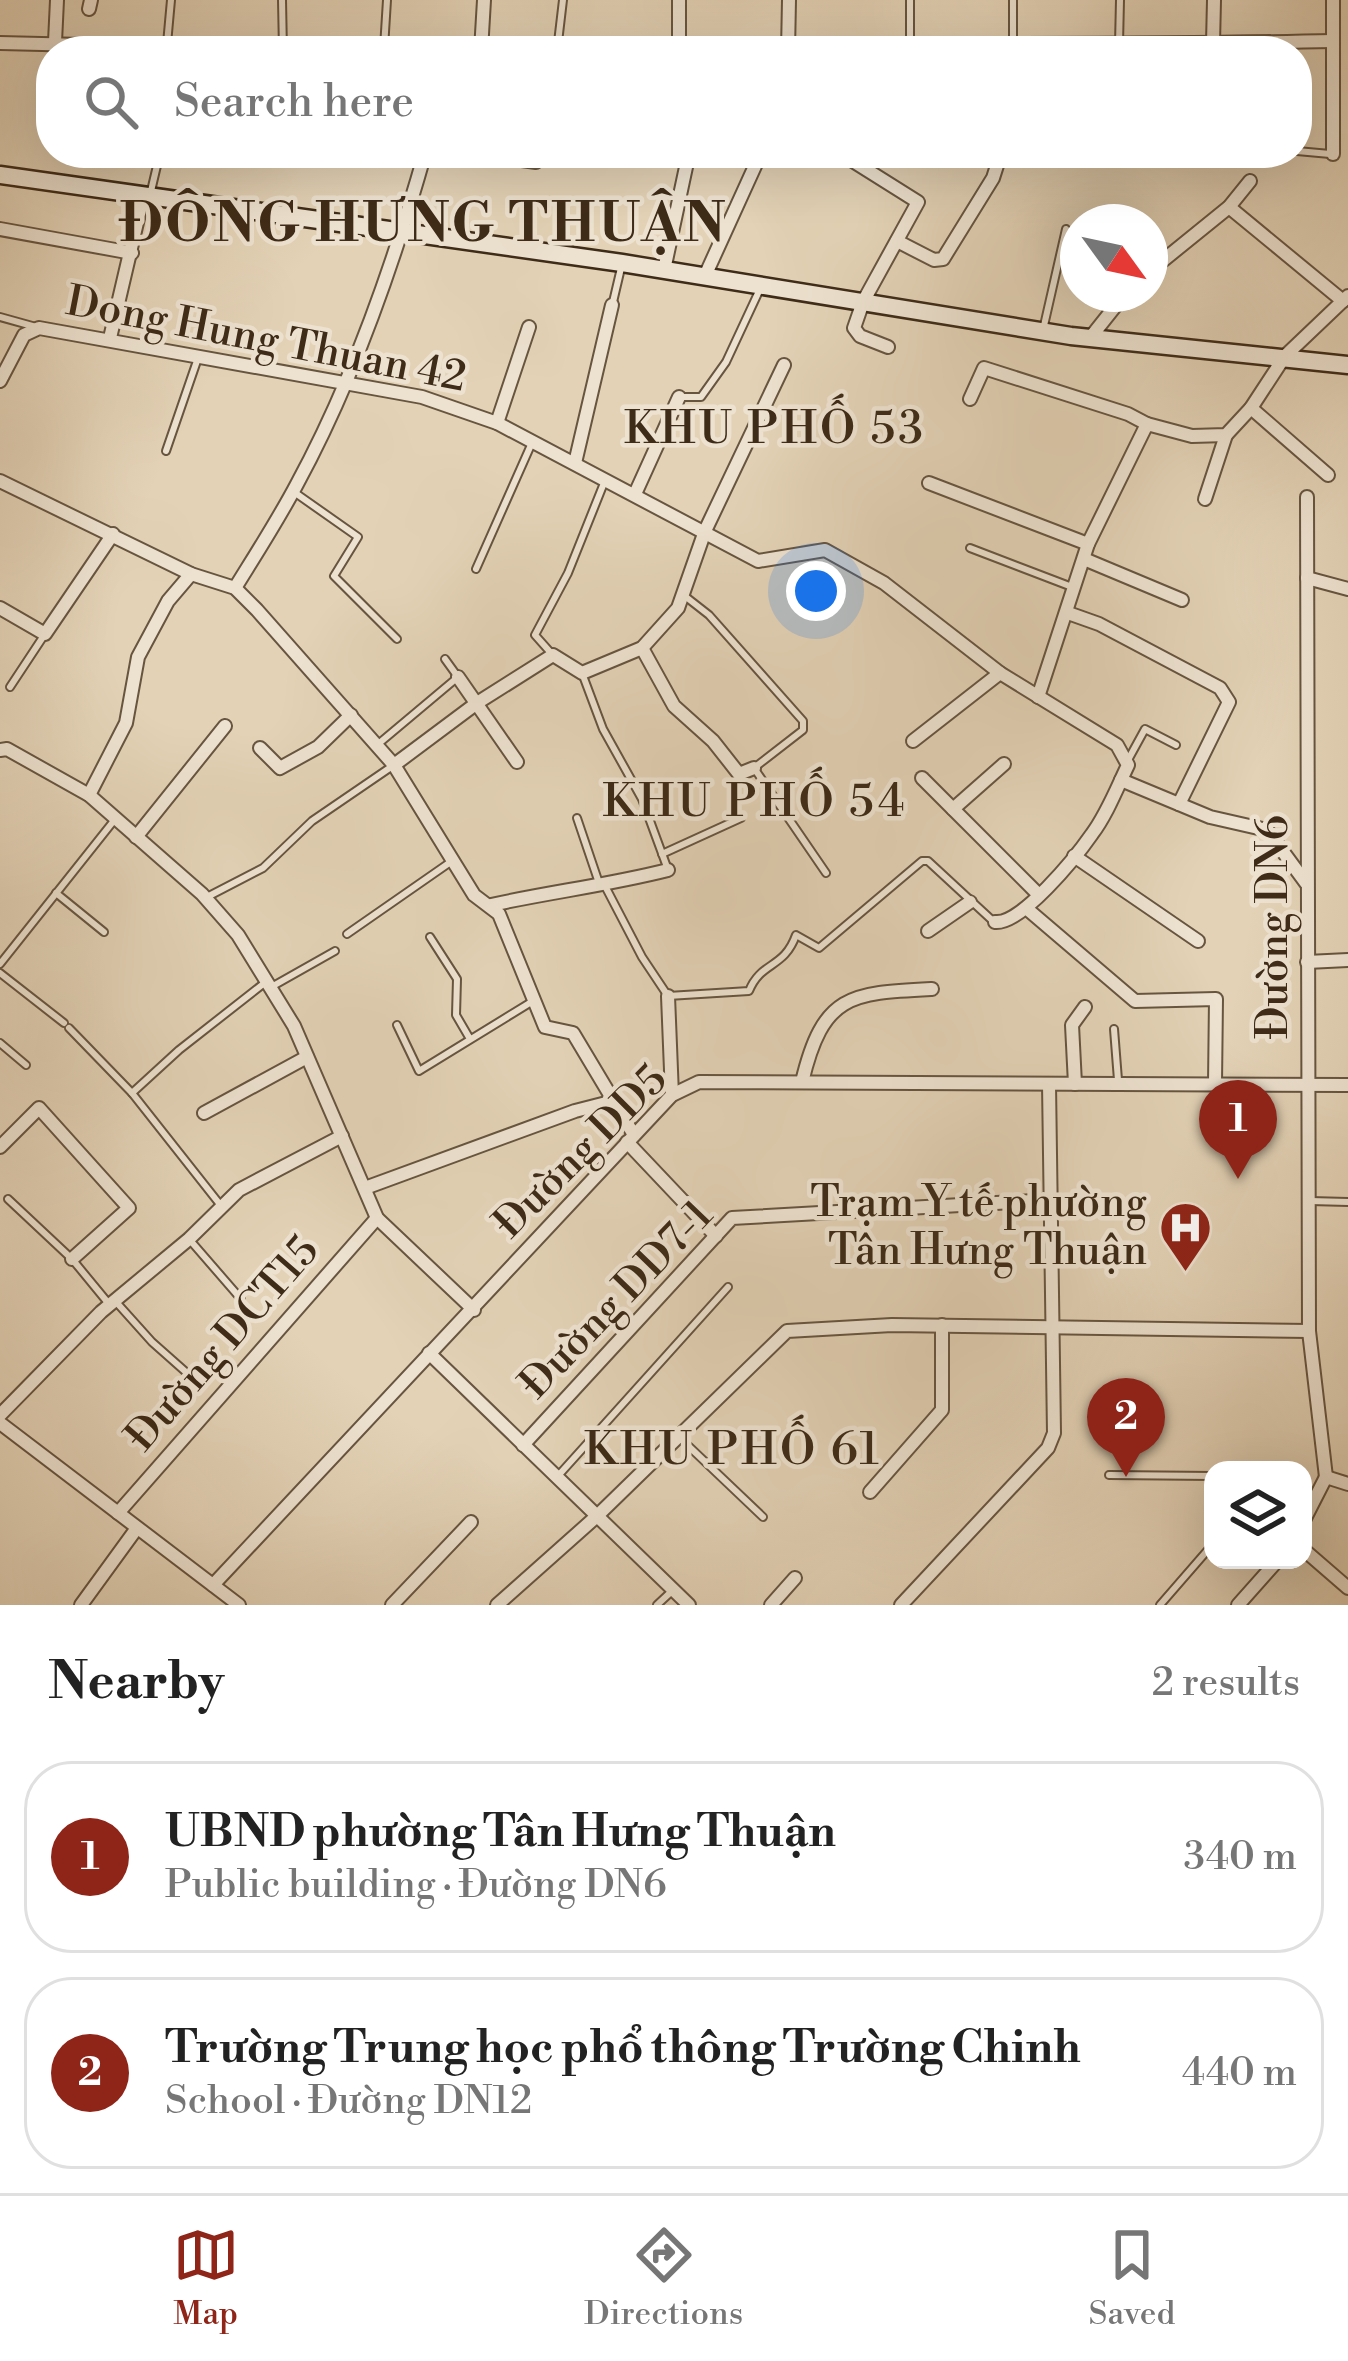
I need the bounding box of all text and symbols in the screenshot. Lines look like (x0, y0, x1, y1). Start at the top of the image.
search box (36, 36, 1312, 168)
icon: search (78, 69, 144, 135)
text: Search here (174, 74, 414, 131)
district label: ĐÔNG HƯNG THUẬN (118, 188, 729, 259)
north arrow (1060, 204, 1168, 312)
street label: Dong Hung Thuan 42 (61, 275, 470, 406)
district label: KHU PHỐ 53 (624, 393, 926, 458)
your location (786, 561, 846, 621)
district label: KHU PHỐ 54 (602, 766, 908, 831)
street label: Đường DN6 (1248, 815, 1302, 1039)
street label: Đường DD5 (483, 1054, 680, 1251)
pin: 1 (1199, 1080, 1277, 1179)
place label: Trạm Y tế phường Tân Hưng Thuận (810, 1177, 1147, 1279)
street label: Đường DD7-1 (509, 1190, 725, 1411)
hospital icon: Trạm Y tế phường Tân Hưng Thuận (1158, 1199, 1214, 1273)
street label: Đường DCT15 (115, 1225, 332, 1463)
pin: 2 (1087, 1378, 1165, 1477)
district label: KHU PHỐ 61 (584, 1414, 882, 1479)
map controls (1204, 1461, 1312, 1569)
button: layers (1204, 1461, 1312, 1569)
text: Nearby (48, 1651, 224, 1715)
text: 2 results (1152, 1659, 1300, 1708)
text: UBND phường Tân Hưng Thuận (165, 1804, 836, 1861)
text: 1 (81, 1833, 99, 1882)
text: 340 m (1184, 1833, 1297, 1882)
text: Public building · Đường DN6 (165, 1861, 667, 1910)
text: Trường Trung học phổ thông Trường Chinh (165, 2020, 1081, 2077)
text: 2 (78, 2049, 102, 2098)
text: 440 m (1182, 2049, 1297, 2098)
text: School · Đường DN12 (165, 2077, 532, 2126)
tab: Map (173, 2222, 239, 2335)
tab: Directions (584, 2222, 743, 2335)
tab: Saved (1089, 2222, 1175, 2335)

